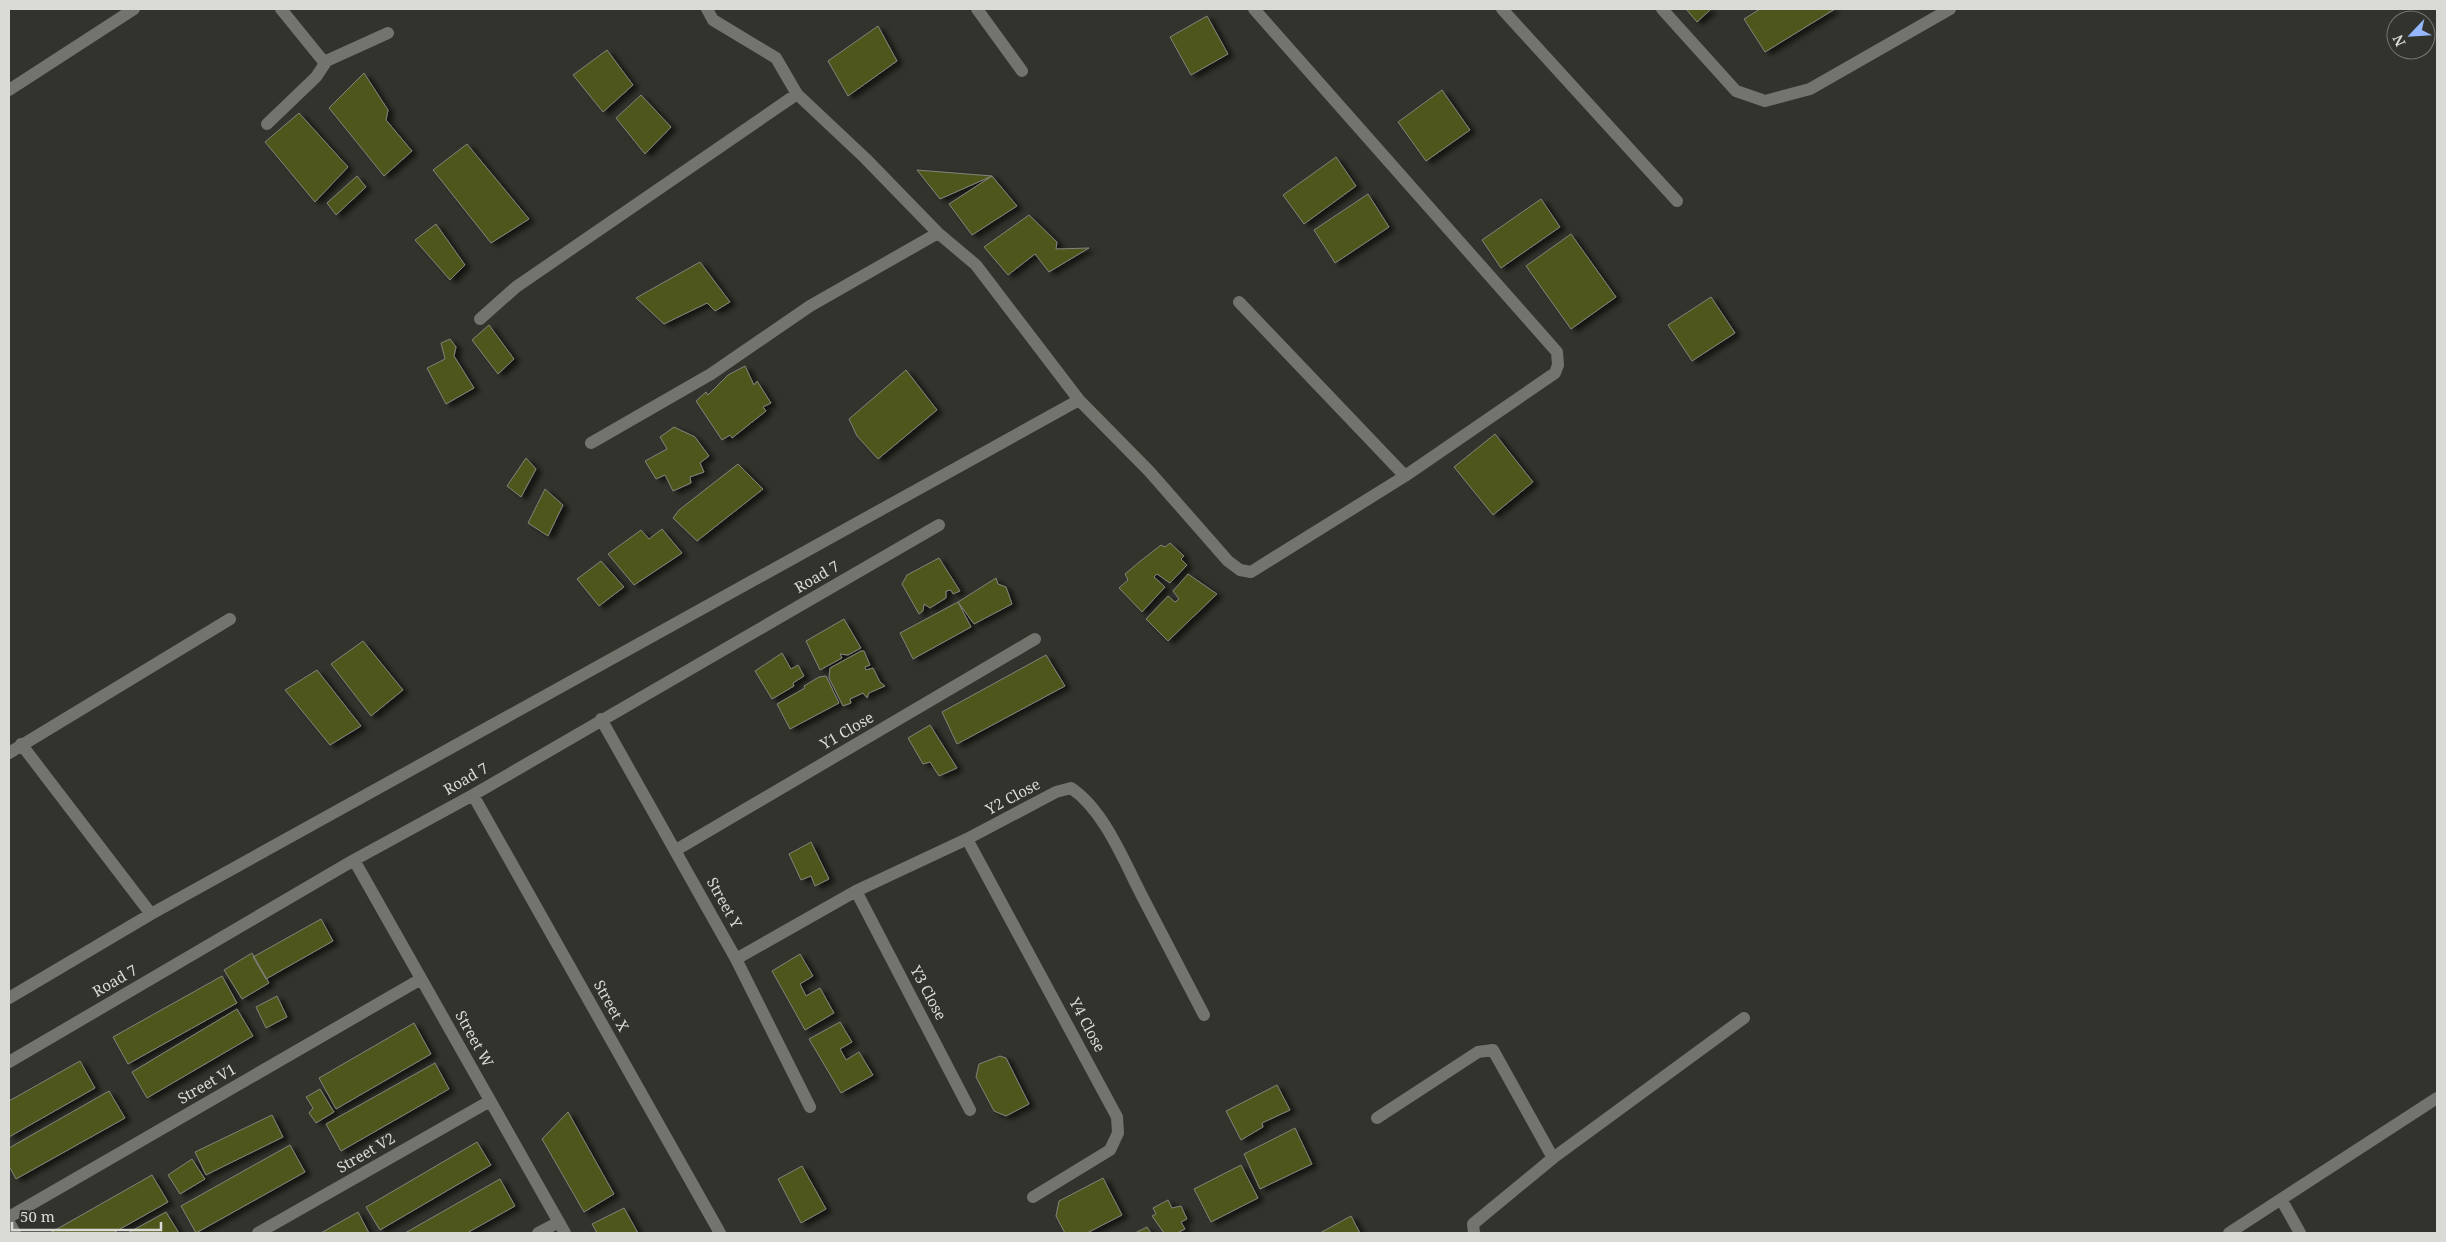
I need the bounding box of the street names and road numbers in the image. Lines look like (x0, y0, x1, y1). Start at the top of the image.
street label: Road 7 (791, 555, 842, 597)
street label: Y1 Close (815, 707, 877, 754)
street label: Road 7 (440, 757, 491, 799)
street label: Y2 Close (981, 773, 1043, 819)
street label: Street Y (703, 874, 747, 932)
street label: Road 7 (89, 959, 140, 1001)
street label: Y3 Close (906, 961, 952, 1023)
street label: Street X (590, 976, 634, 1035)
street label: Y4 Close (1065, 993, 1111, 1055)
street label: Street W (451, 1007, 499, 1070)
street label: Street V1 (174, 1058, 239, 1108)
street label: Street V2 (333, 1127, 398, 1177)

